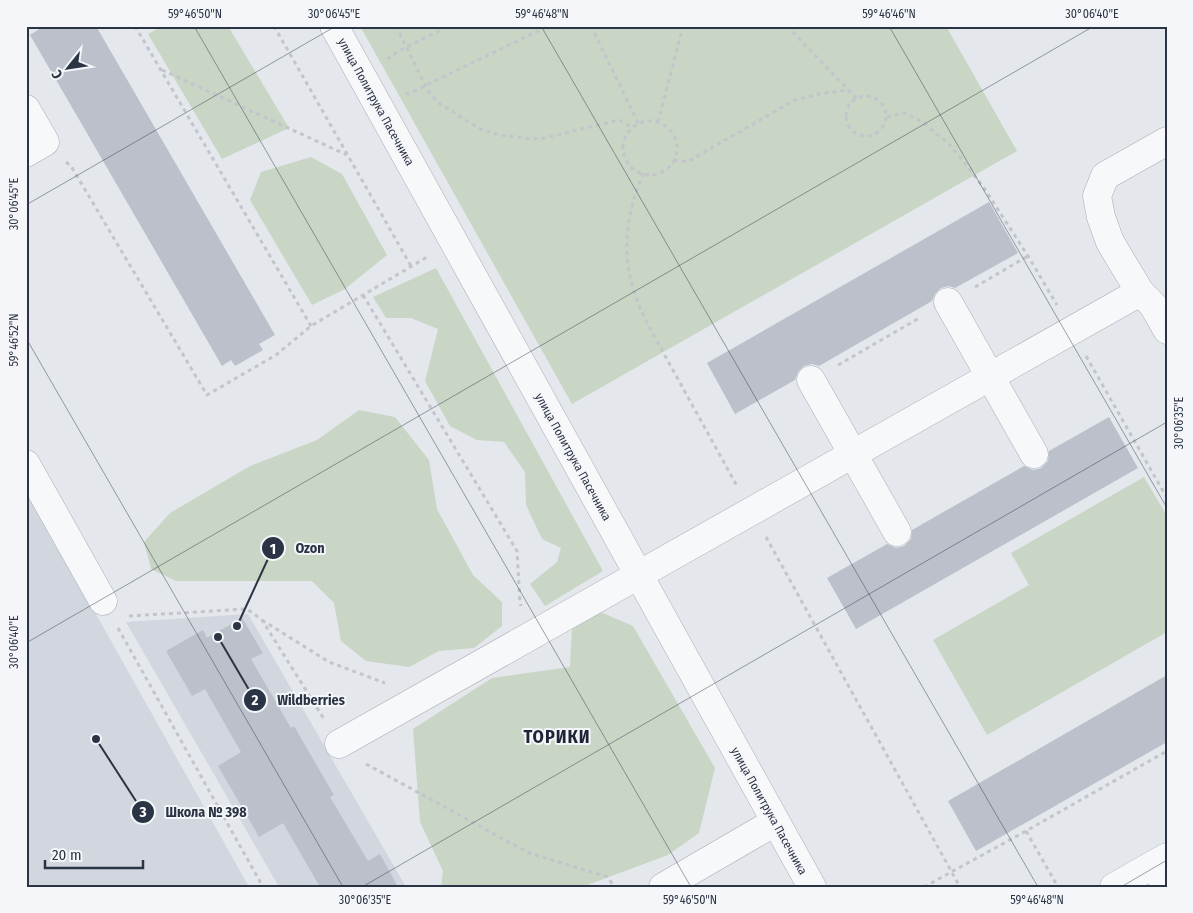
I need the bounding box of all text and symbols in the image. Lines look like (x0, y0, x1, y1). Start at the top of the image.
text: 59°46'50"N (168, 7, 222, 21)
text: 30°06'45"E (308, 7, 360, 21)
text: 59°46'48"N (515, 7, 569, 21)
text: 59°46'46"N (862, 7, 916, 21)
text: 30°06'40"E (1065, 7, 1119, 21)
street label: улица Политрука Пасечника (335, 36, 417, 168)
north arrow (42, 42, 92, 92)
text: С (48, 66, 66, 82)
text: 30°06'45"E (7, 178, 21, 230)
text: 59°46'52"N (7, 313, 21, 367)
street label: улица Политрука Пасечника (532, 391, 614, 523)
text: 30°06'35"E (1172, 396, 1186, 449)
callout: Ozon (260, 534, 334, 563)
text: 1 (270, 540, 276, 558)
text: Ozon (295, 540, 325, 557)
text: 30°06'40"E (7, 615, 21, 669)
callout: Wildberries (243, 685, 355, 714)
text: 2 (251, 691, 259, 709)
text: Wildberries (277, 692, 345, 709)
district label: ТОРИКИ (523, 726, 591, 748)
street label: улица Политрука Пасечника (728, 745, 810, 877)
callout: Школа № 398 (131, 797, 257, 826)
text: 3 (138, 803, 147, 821)
text: Школа № 398 (165, 804, 247, 821)
scale bar (45, 838, 142, 870)
text: 20 m (52, 846, 82, 864)
text: 30°06'35"E (339, 893, 392, 907)
text: 59°46'50"N (663, 893, 717, 907)
text: 59°46'48"N (1010, 893, 1064, 907)

